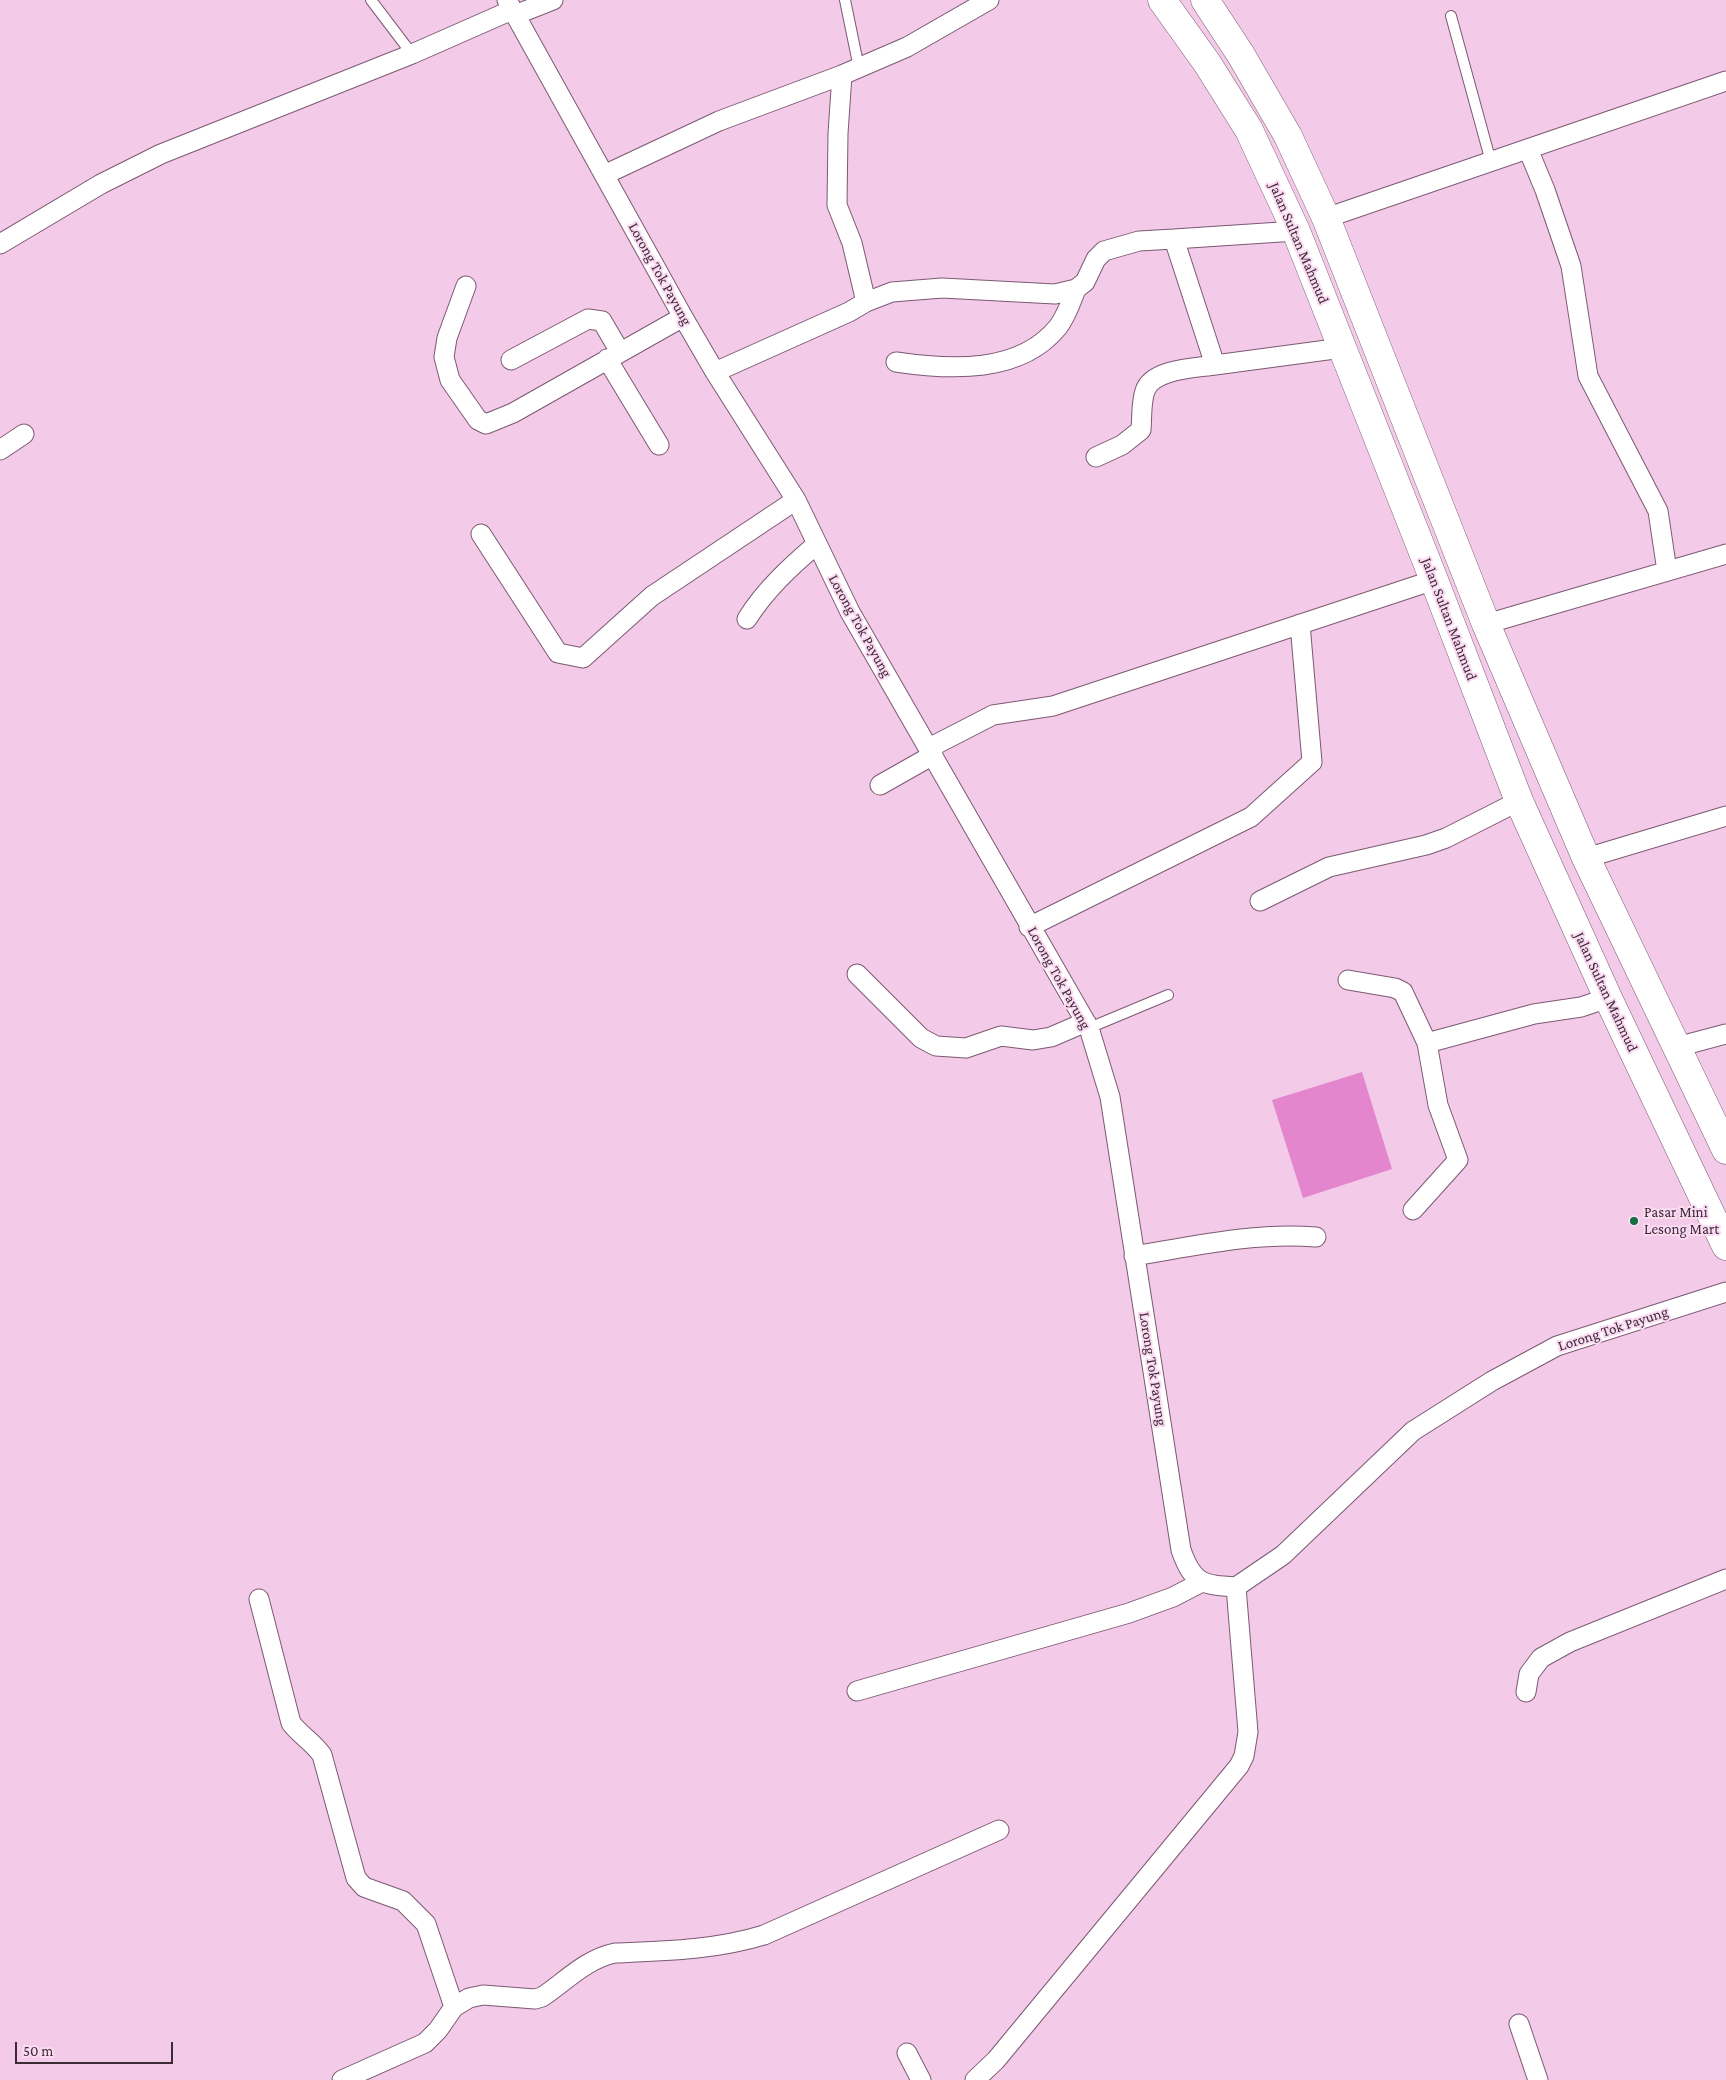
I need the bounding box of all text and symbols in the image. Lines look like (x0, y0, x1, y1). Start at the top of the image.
street label: Jalan Sultan Mahmud (1265, 180, 1333, 306)
street label: Lorong Tok Payung (624, 219, 696, 329)
street label: Jalan Sultan Mahmud (1417, 555, 1481, 683)
street label: Lorong Tok Payung (824, 571, 896, 681)
street label: Lorong Tok Payung (1023, 923, 1095, 1033)
street label: Jalan Sultan Mahmud (1570, 929, 1642, 1055)
place label: Pasar Mini Lesong Mart (1644, 1203, 1719, 1238)
marker: Pasar Mini Lesong Mart (1628, 1215, 1640, 1227)
street label: Lorong Tok Payung (1556, 1303, 1670, 1355)
street label: Lorong Tok Payung (1135, 1311, 1171, 1427)
scale bar (18, 2032, 175, 2064)
text: 50 m (23, 2043, 53, 2059)

